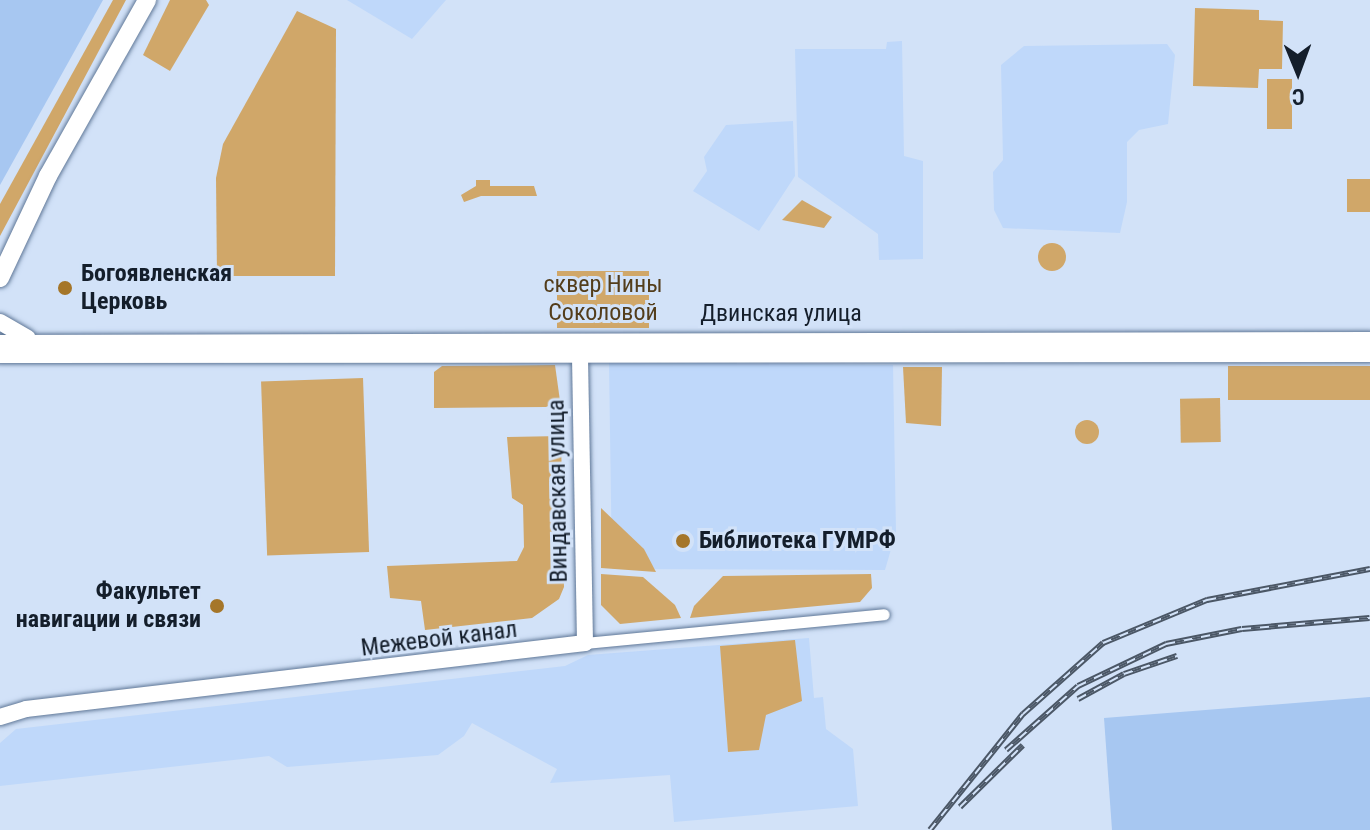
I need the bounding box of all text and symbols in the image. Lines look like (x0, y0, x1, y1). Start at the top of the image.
north arrow (1258, 32, 1338, 112)
text: С (1292, 84, 1305, 109)
place label: Богоявленская Церковь (81, 260, 232, 316)
park label: сквер Нины Соколовой (544, 271, 662, 327)
marker: Богоявленская Церковь (56, 279, 74, 297)
street label: Двинская улица (700, 300, 862, 328)
street label: Виндавская улица (542, 399, 574, 583)
place label: Библиотека ГУМРФ (699, 527, 896, 555)
marker: Библиотека ГУМРФ (674, 532, 692, 550)
place label: Факультет навигации и связи (16, 578, 201, 634)
marker: Факультет навигации и связи (208, 597, 226, 615)
street label: Межевой канал (359, 615, 519, 663)

